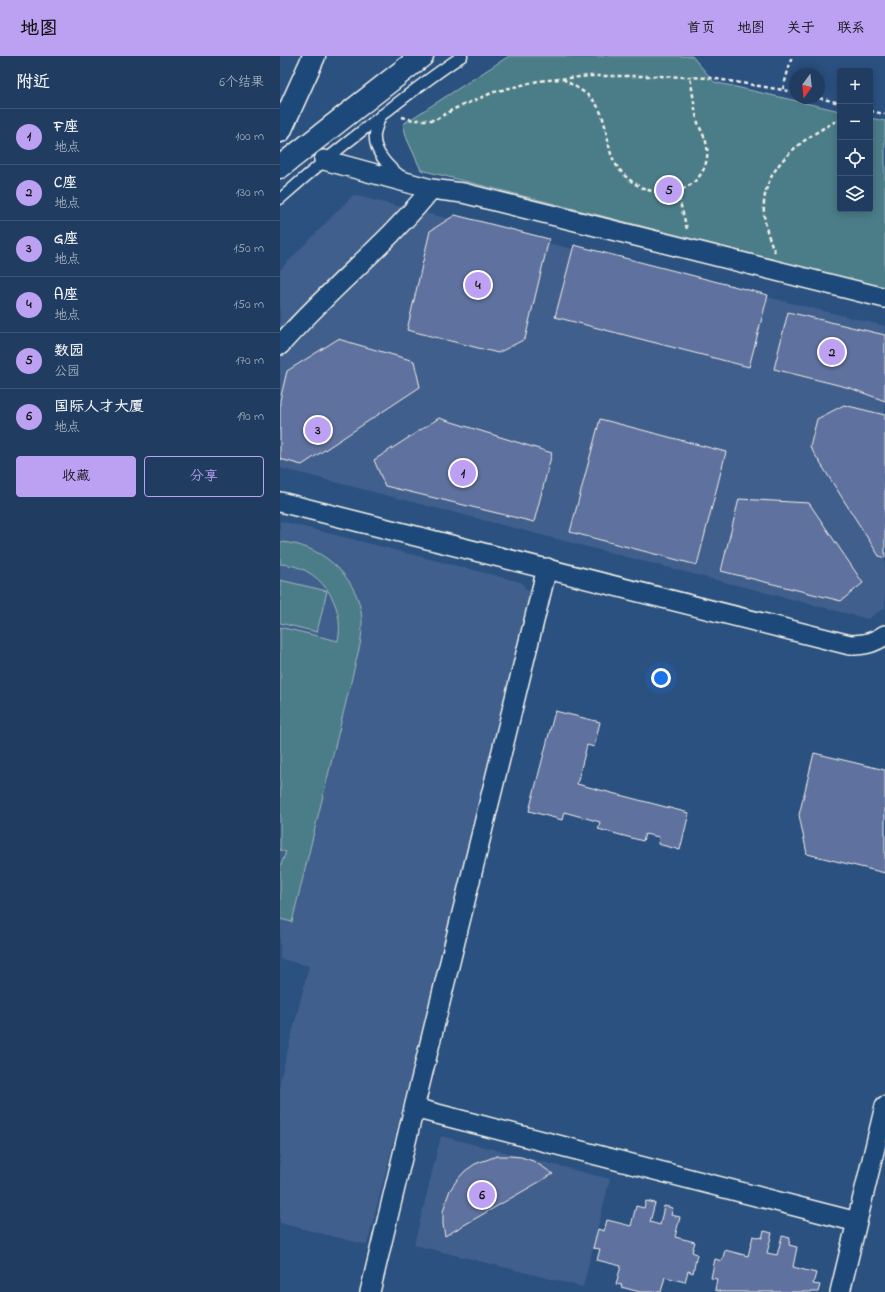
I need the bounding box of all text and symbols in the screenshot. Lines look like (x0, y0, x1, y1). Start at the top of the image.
text: 地图 (20, 16, 58, 43)
text: 首页 (687, 18, 715, 39)
text: 地图 (737, 18, 765, 39)
text: 关于 (787, 18, 815, 39)
text: 联系 (837, 18, 865, 39)
north arrow (789, 68, 825, 104)
map controls (837, 68, 873, 212)
button: + (837, 68, 873, 104)
text: 附近 (16, 70, 50, 95)
text: 6个结果 (219, 73, 264, 92)
button: − (837, 104, 873, 140)
text: F座 (54, 116, 79, 138)
text: 1 (27, 127, 31, 146)
text: 100 m (235, 127, 264, 146)
text: 地点 (54, 138, 80, 157)
button: locate (837, 140, 873, 176)
text: C座 (54, 172, 77, 194)
pin: 5 (656, 175, 682, 205)
button: layers (837, 176, 873, 212)
text: 2 (26, 183, 32, 202)
text: 130 m (236, 183, 264, 202)
text: 地点 (54, 194, 80, 213)
text: G座 (54, 228, 78, 250)
text: 3 (26, 239, 32, 258)
text: 150 m (233, 239, 264, 258)
text: 地点 (54, 250, 80, 269)
pin: 4 (465, 270, 491, 300)
text: A座 (54, 284, 78, 306)
text: 4 (26, 295, 32, 314)
text: 150 m (233, 295, 264, 314)
text: 地点 (54, 306, 80, 325)
pin: 2 (819, 337, 845, 367)
text: 数园 (54, 340, 84, 362)
text: 5 (25, 351, 33, 370)
text: 170 m (236, 351, 264, 370)
text: 公园 (54, 362, 80, 381)
text: 国际人才大厦 (54, 396, 144, 418)
text: 6 (26, 407, 32, 426)
text: 190 m (237, 407, 264, 426)
pin: 3 (305, 415, 331, 445)
text: 地点 (54, 418, 80, 437)
button: 收藏 (16, 456, 136, 497)
button: 分享 (144, 456, 264, 497)
pin: 1 (450, 458, 476, 488)
your location (651, 668, 671, 688)
pin: 6 (469, 1180, 495, 1210)

